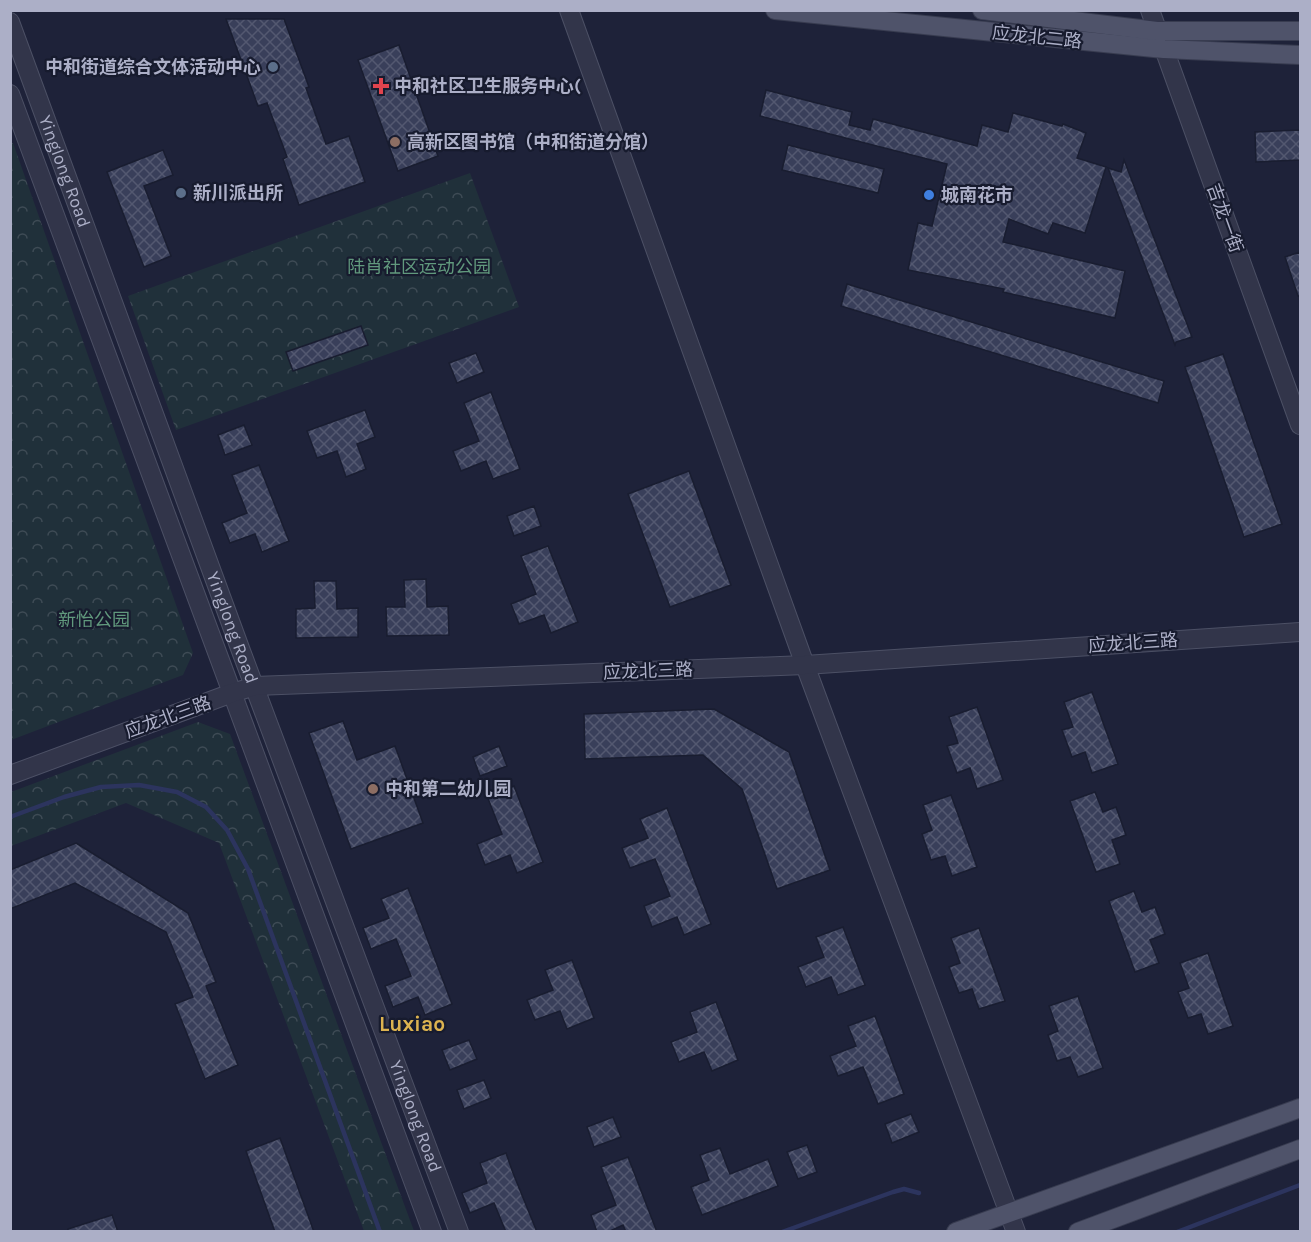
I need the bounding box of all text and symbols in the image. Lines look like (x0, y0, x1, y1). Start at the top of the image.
street label: 应龙北二路 (991, 21, 1083, 53)
place label: 中和街道综合文体活动中心 (45, 56, 261, 78)
marker: 中和街道综合文体活动中心 (266, 60, 280, 74)
place label: 中和社区卫生服务中心( (394, 75, 581, 97)
marker: 中和社区卫生服务中心( (372, 77, 390, 95)
street label: Yinglong Road (34, 112, 95, 230)
place label: 高新区图书馆（中和街道分馆） (407, 131, 659, 153)
marker: 高新区图书馆（中和街道分馆） (388, 135, 402, 149)
street label: 吉龙一街 (1202, 180, 1248, 256)
place label: 新川派出所 (193, 182, 283, 204)
place label: 城南花市 (941, 184, 1013, 206)
marker: 新川派出所 (174, 186, 188, 200)
marker: 城南花市 (922, 188, 936, 202)
park label: 陆肖社区运动公园 (347, 256, 491, 278)
street label: Yinglong Road (202, 568, 263, 687)
park label: 新怡公园 (58, 609, 130, 631)
street label: 应龙北三路 (1087, 629, 1179, 657)
street label: 应龙北三路 (603, 658, 693, 684)
street label: 应龙北三路 (122, 691, 214, 743)
place label: 中和第二幼儿园 (385, 778, 511, 800)
marker: 中和第二幼儿园 (366, 782, 380, 796)
district label: Luxiao (379, 1012, 445, 1036)
street label: Yinglong Road (385, 1057, 447, 1175)

